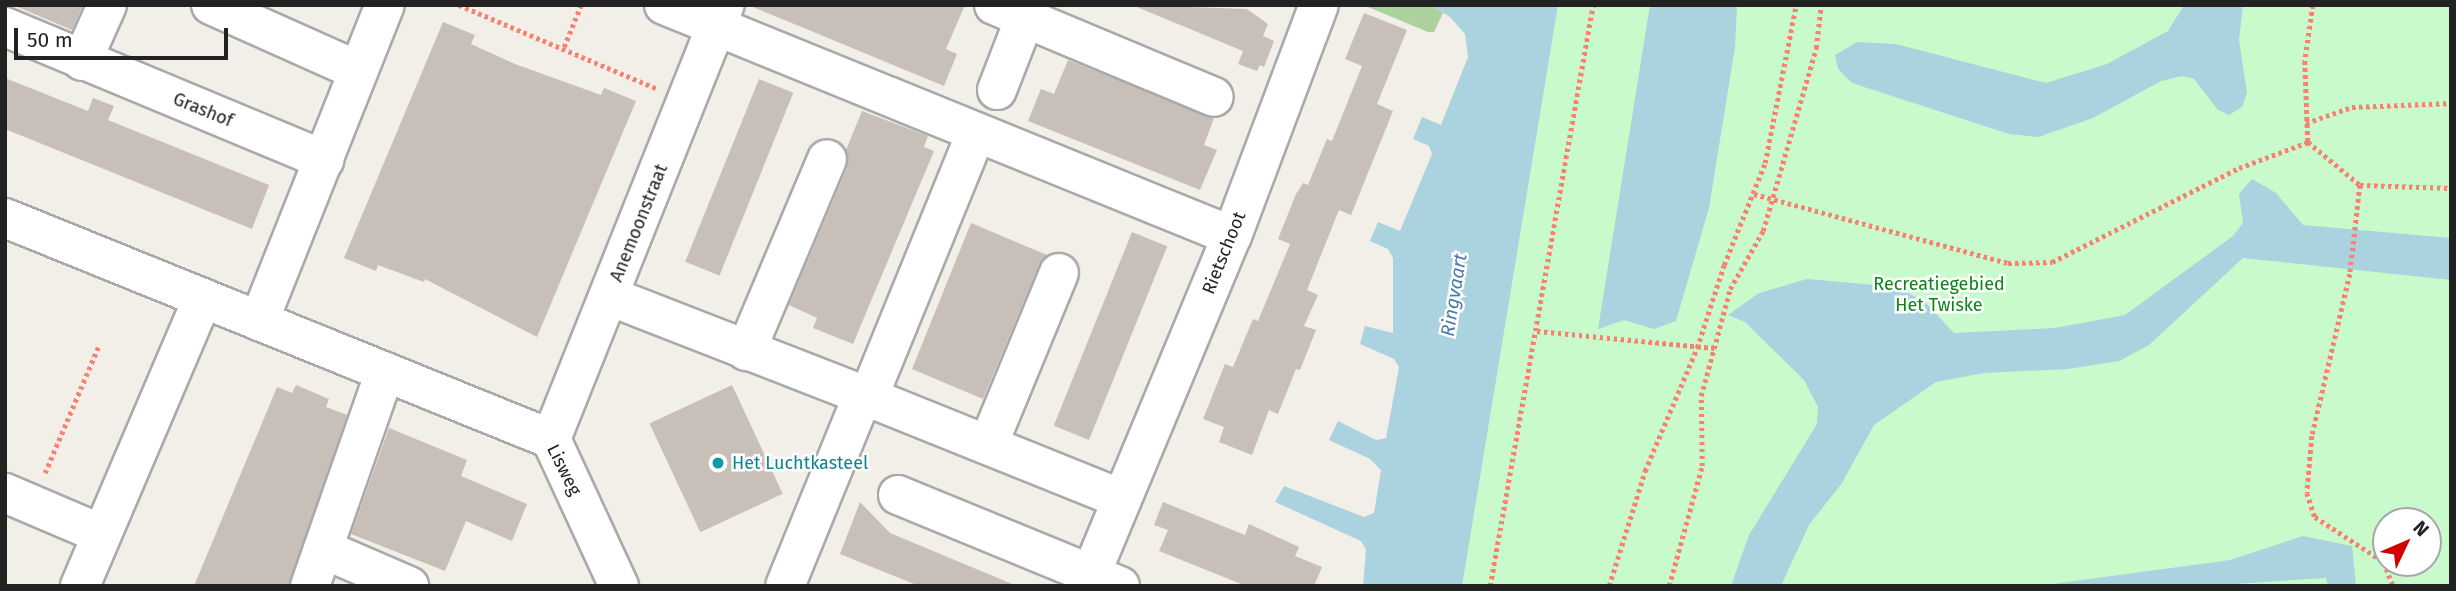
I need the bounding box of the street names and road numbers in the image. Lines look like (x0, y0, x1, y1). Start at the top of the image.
street label: Grashof (170, 88, 236, 132)
street label: Anemoonstraat (606, 161, 672, 285)
street label: Rietschoot (1198, 208, 1250, 298)
street label: Lisweg (542, 441, 586, 499)

